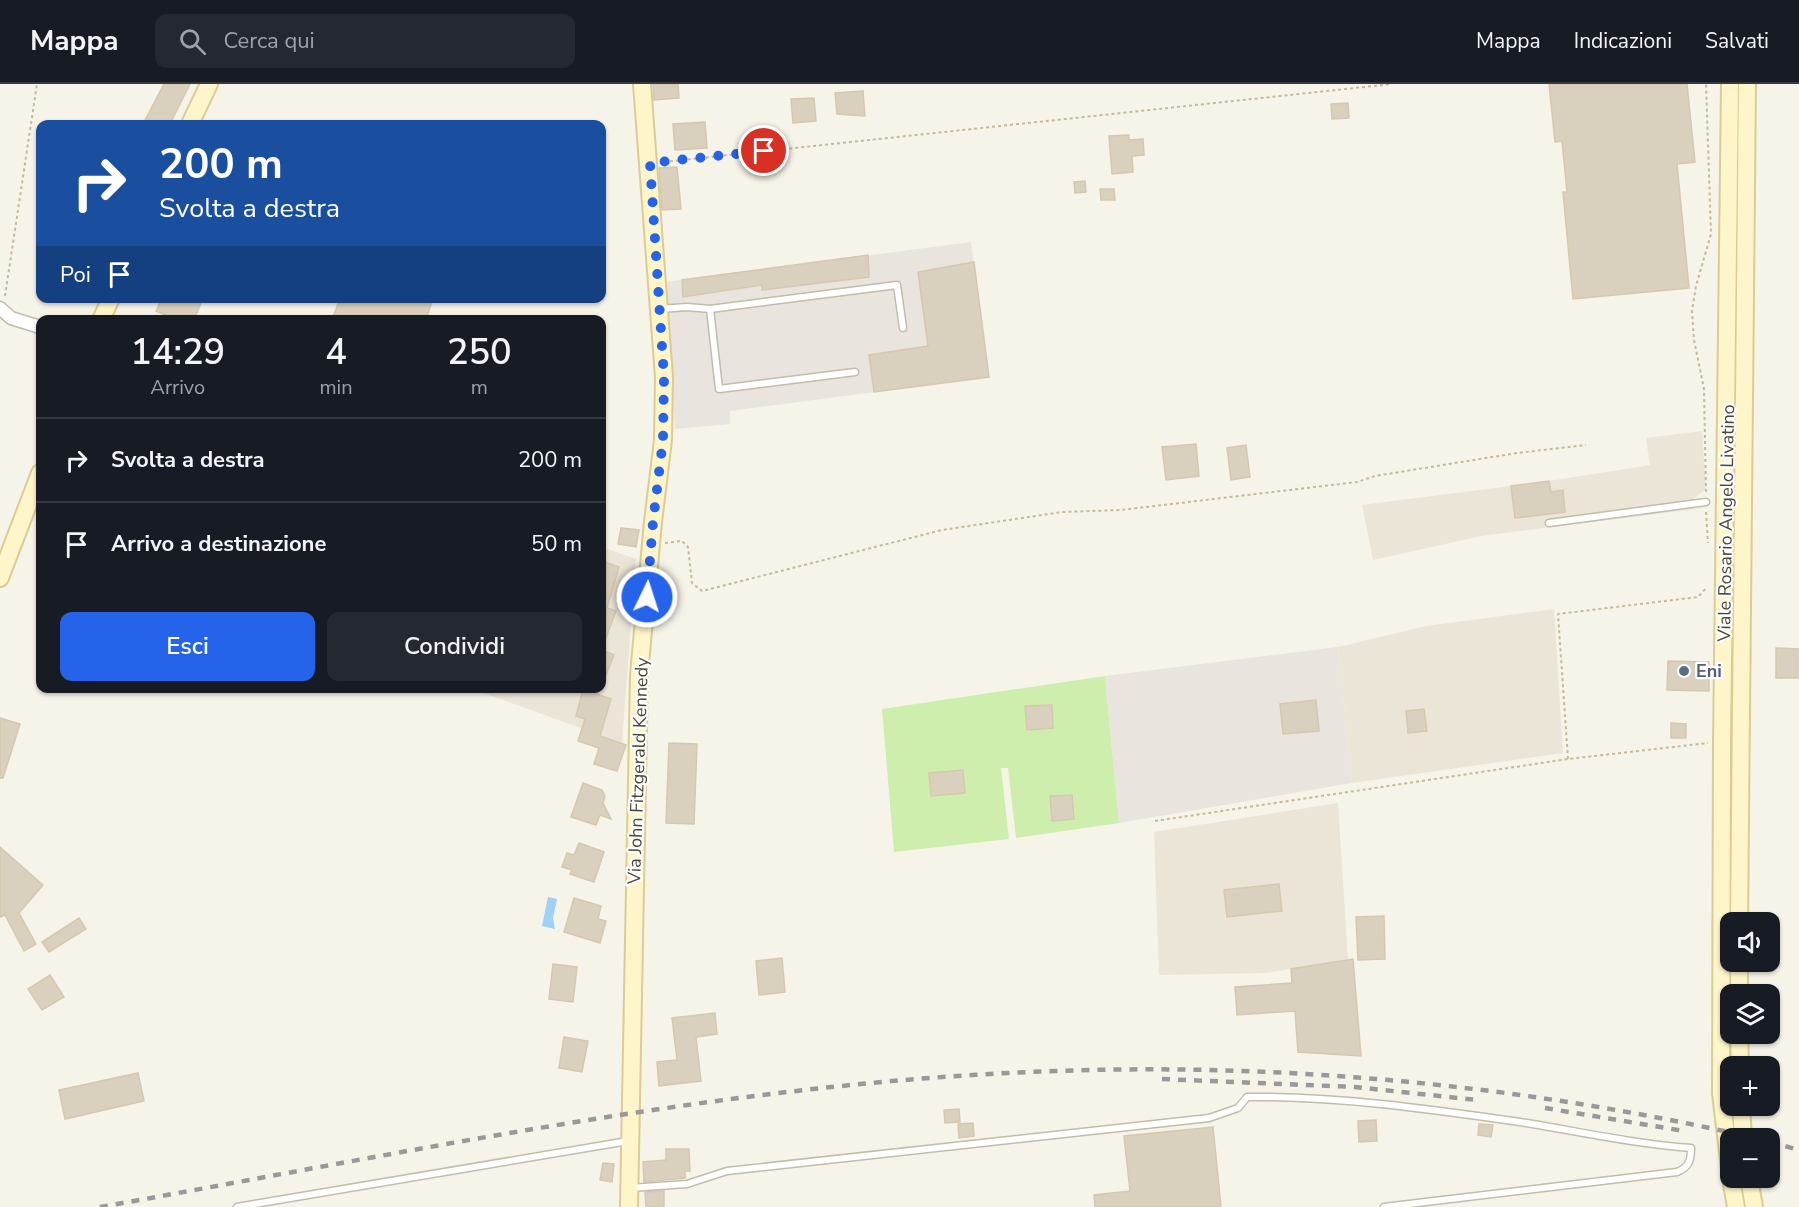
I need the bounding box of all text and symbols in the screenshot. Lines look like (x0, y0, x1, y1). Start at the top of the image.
search box (155, 14, 575, 68)
text: Mappa (30, 22, 119, 60)
icon: search (176, 25, 209, 58)
text: Cerca qui (224, 26, 315, 56)
text: Mappa (1476, 27, 1541, 55)
text: Indicazioni (1574, 27, 1672, 55)
text: Salvati (1705, 27, 1769, 55)
pin (738, 125, 789, 176)
icon: arrive (747, 134, 780, 167)
text: 200 m (159, 136, 283, 193)
icon: right (60, 144, 138, 222)
text: Svolta a destra (159, 190, 340, 227)
icon: arrive (103, 258, 136, 291)
text: Poi (60, 260, 91, 290)
text: 14:29 (130, 328, 225, 377)
text: 4 (325, 328, 347, 377)
text: 250 (447, 328, 512, 377)
text: Arrivo (150, 374, 205, 401)
text: min (320, 374, 353, 401)
text: m (471, 374, 488, 401)
street label: Viale Rosario Angelo Livatino (1712, 404, 1740, 643)
icon: right (60, 444, 93, 477)
text: Svolta a destra (111, 445, 265, 475)
text: 200 m (518, 445, 582, 475)
icon: arrive (60, 528, 93, 561)
text: Arrivo a destinazione (111, 529, 326, 559)
text: 50 m (531, 529, 582, 559)
position arrow (615, 565, 679, 629)
button: Esci (60, 612, 315, 681)
button: Condividi (327, 612, 582, 681)
street label: Via John Fitzgerald Kennedy (622, 656, 654, 886)
place label: Eni (1696, 659, 1722, 683)
marker: Eni (1677, 664, 1691, 678)
map controls (1720, 912, 1780, 1188)
button: sound (1720, 912, 1780, 972)
button: layers (1720, 984, 1780, 1044)
button: + (1720, 1056, 1780, 1116)
button: − (1720, 1128, 1780, 1188)

